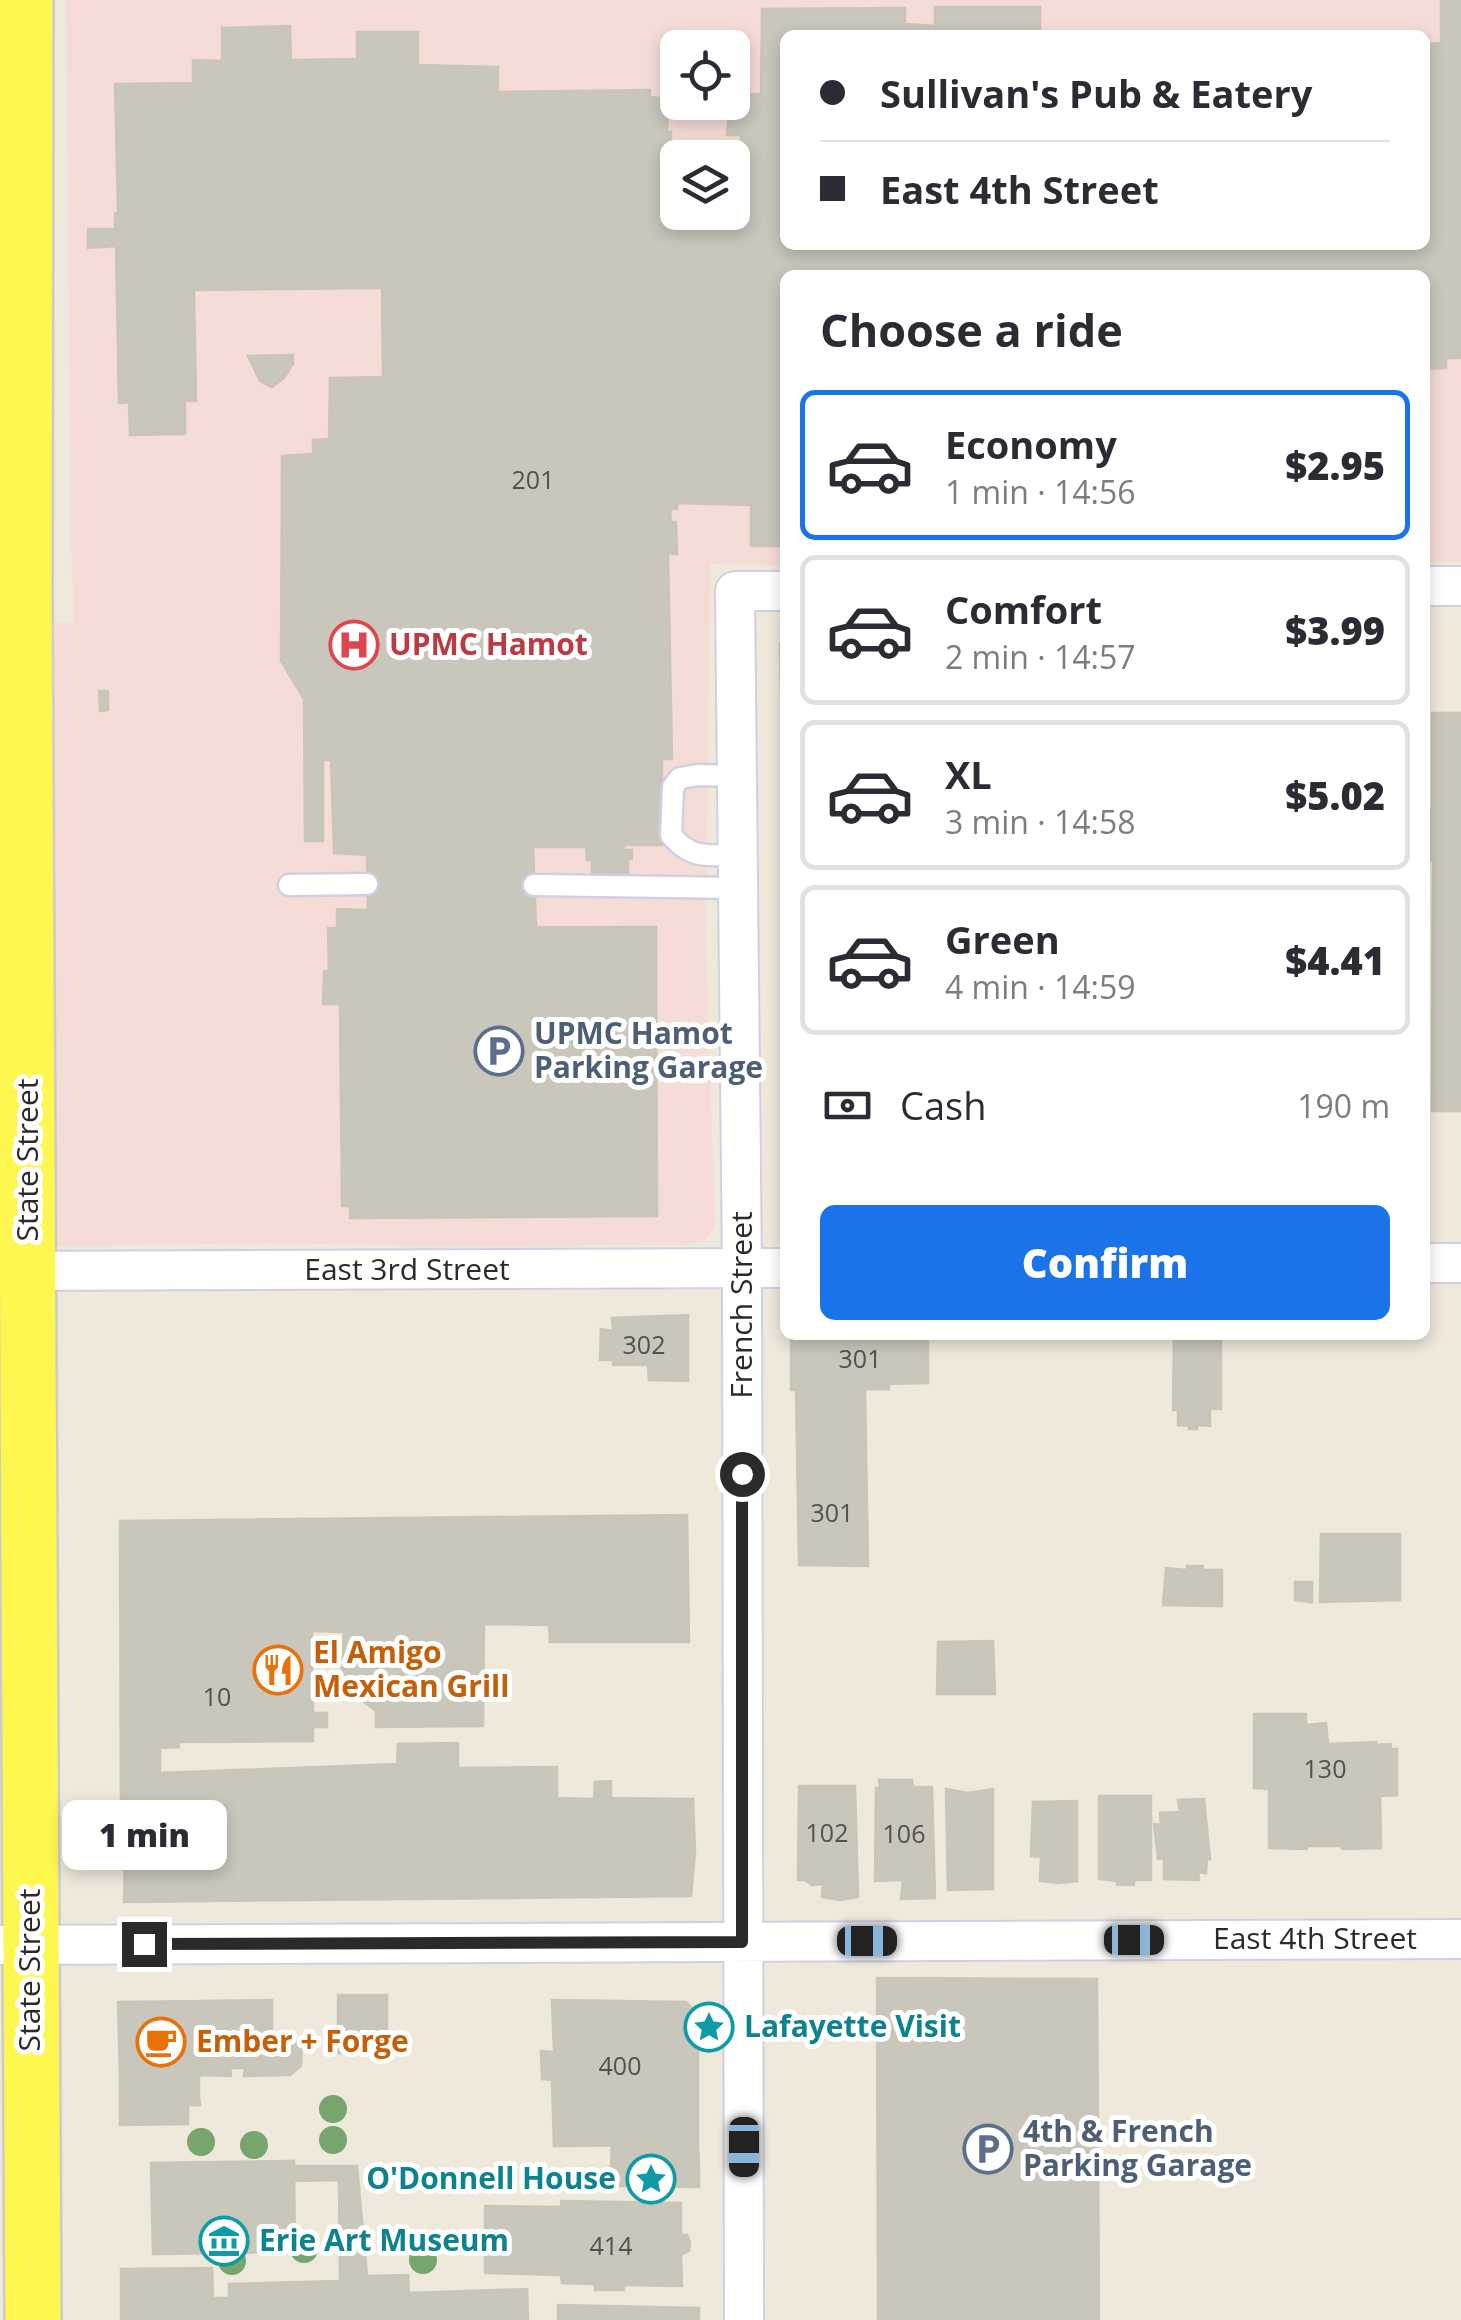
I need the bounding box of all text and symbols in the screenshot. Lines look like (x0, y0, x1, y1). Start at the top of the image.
map controls (660, 30, 750, 230)
button: locate (660, 30, 750, 120)
text: Sullivan's Pub & Eatery (880, 67, 1312, 119)
button: layers (660, 140, 750, 230)
text: East 4th Street (880, 163, 1159, 215)
text: Choose a ride (820, 299, 1123, 360)
text: Economy (945, 418, 1117, 470)
icon: car (825, 420, 915, 510)
text: $2.95 (1285, 439, 1385, 491)
house number: 201 (512, 462, 554, 496)
text: 1 min · 14:56 (945, 470, 1136, 513)
text: Comfort (945, 583, 1102, 635)
icon: car (825, 585, 915, 675)
text: $3.99 (1285, 604, 1385, 656)
hospital icon: UPMC Hamot (328, 619, 380, 671)
place label: UPMC Hamot (389, 623, 588, 664)
text: 2 min · 14:57 (945, 635, 1136, 678)
text: XL (945, 748, 992, 800)
icon: car (825, 750, 915, 840)
text: $5.02 (1285, 769, 1385, 821)
text: 3 min · 14:58 (945, 800, 1136, 843)
text: Green (945, 913, 1060, 965)
icon: car (825, 915, 915, 1005)
text: $4.41 (1285, 934, 1385, 986)
text: 4 min · 14:59 (945, 965, 1136, 1008)
place label: UPMC Hamot Parking Garage (534, 1012, 763, 1087)
parking icon: UPMC Hamot Parking Garage (473, 1025, 525, 1077)
icon: cash (820, 1078, 875, 1133)
street label: State Street (6, 1079, 47, 1241)
text: Cash (900, 1079, 986, 1131)
text: 190 m (1297, 1084, 1390, 1127)
button: Confirm (820, 1205, 1390, 1320)
street label: French Street (720, 1211, 761, 1399)
street label: East 3rd Street (304, 1248, 510, 1289)
house number: 302 (623, 1327, 665, 1361)
house number: 301 (839, 1341, 881, 1375)
route start (720, 1452, 765, 1497)
house number: 301 (811, 1495, 853, 1529)
place label: El Amigo Mexican Grill (313, 1631, 509, 1706)
restaurant icon: El Amigo Mexican Grill (252, 1644, 304, 1696)
house number: 10 (203, 1679, 231, 1713)
house number: 130 (1304, 1751, 1346, 1785)
callout: 1 min (62, 1799, 226, 1869)
text: 1 min (99, 1813, 190, 1856)
house number: 102 (806, 1815, 848, 1849)
house number: 106 (883, 1816, 925, 1850)
street label: State Street (8, 1889, 49, 2051)
street label: East 4th Street (1213, 1917, 1417, 1958)
route end (122, 1922, 167, 1967)
car (1104, 1925, 1164, 1955)
car (837, 1926, 897, 1956)
place icon: Lafayette Visit (683, 2001, 735, 2053)
place label: Lafayette Visit (744, 2005, 961, 2046)
cafe icon: Ember + Forge (135, 2016, 187, 2068)
place label: Ember + Forge (196, 2020, 409, 2061)
house number: 400 (599, 2048, 641, 2082)
place label: 4th & French Parking Garage (1023, 2110, 1252, 2185)
car (729, 2117, 759, 2177)
parking icon: 4th & French Parking Garage (962, 2123, 1014, 2175)
place icon: O'Donnell House (625, 2153, 677, 2205)
place label: O'Donnell House (366, 2157, 616, 2198)
museum icon: Erie Art Museum (198, 2215, 250, 2267)
place label: Erie Art Museum (259, 2219, 509, 2260)
house number: 414 (590, 2228, 632, 2262)

